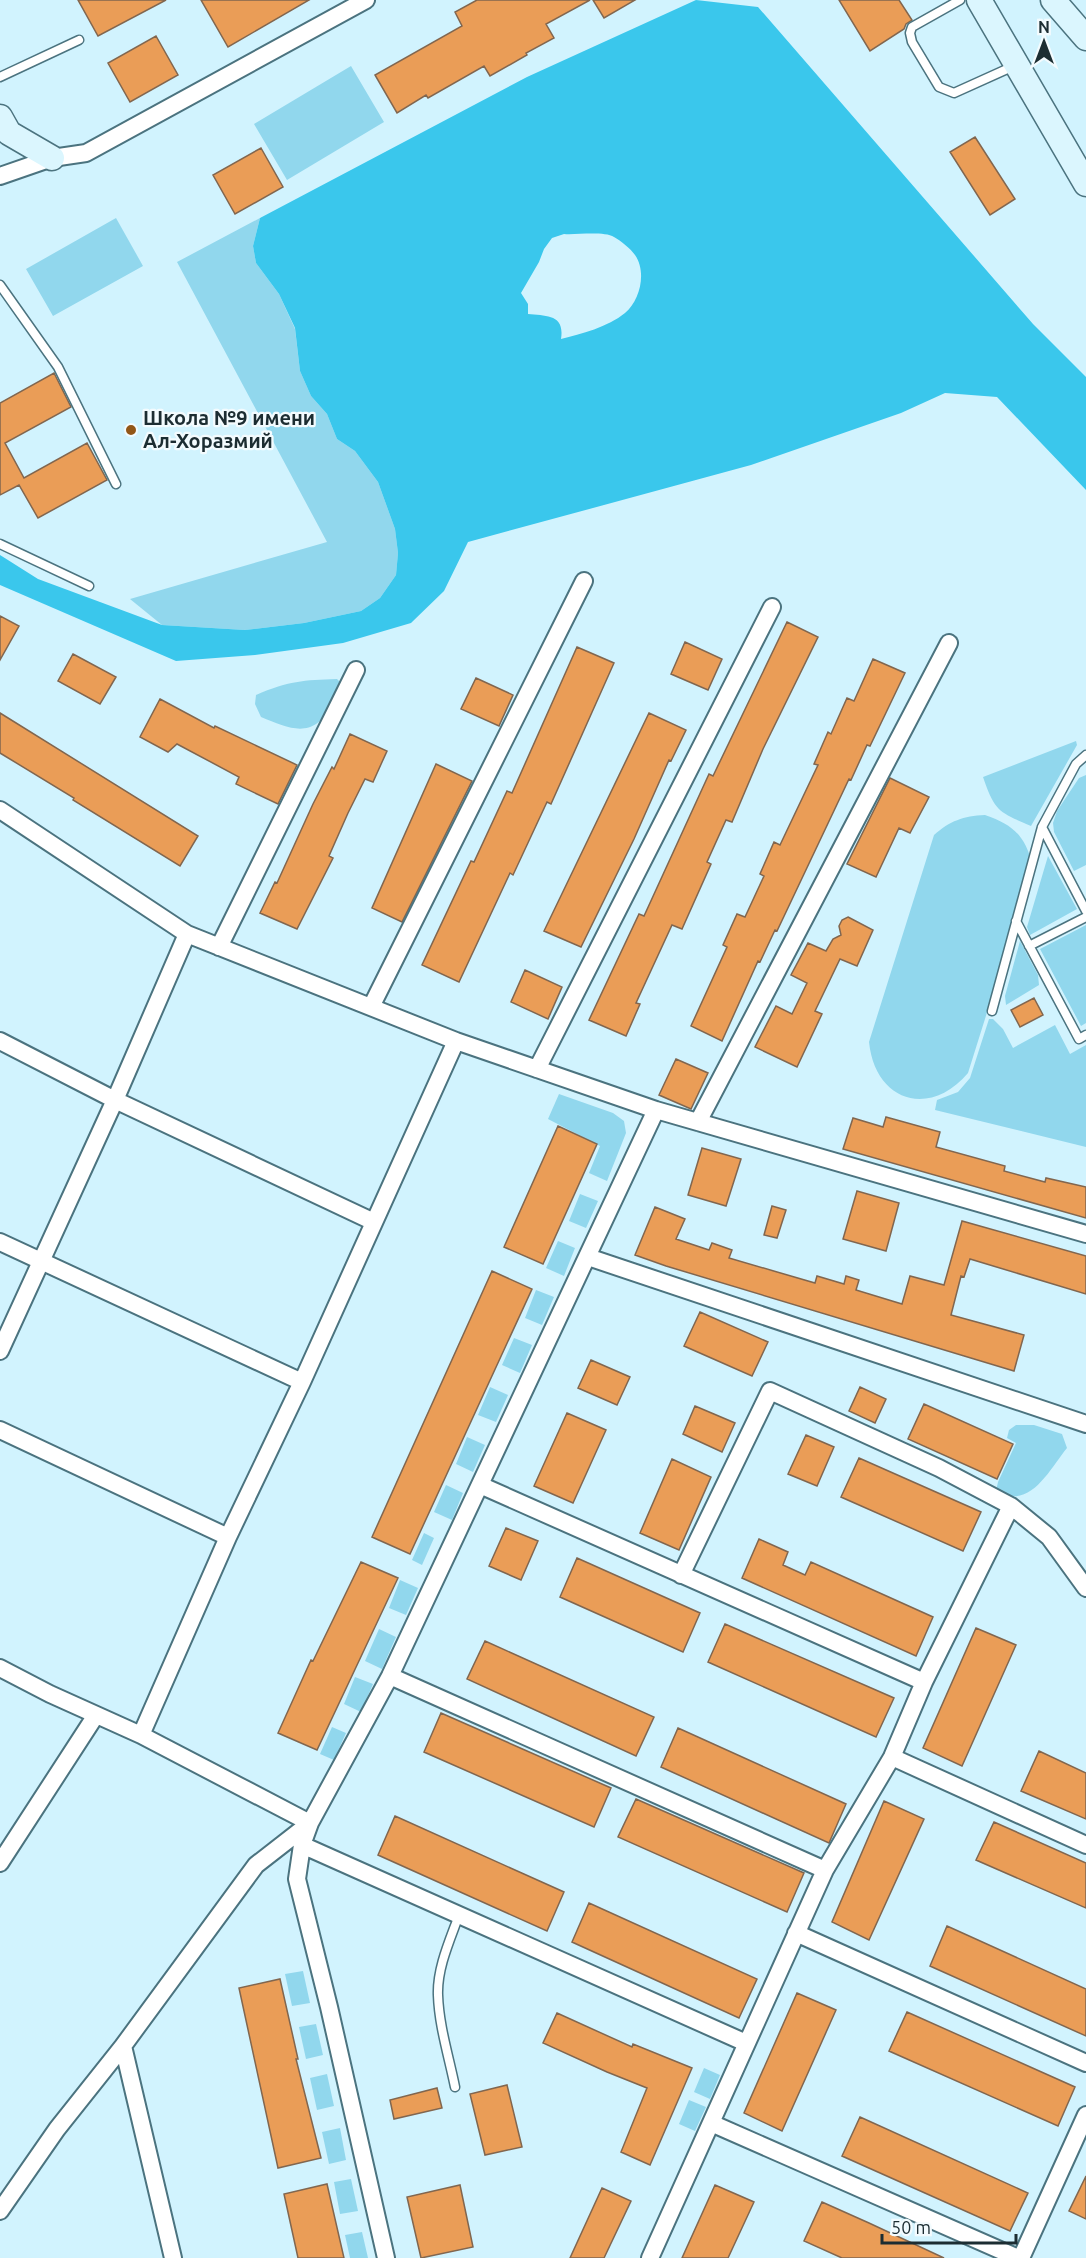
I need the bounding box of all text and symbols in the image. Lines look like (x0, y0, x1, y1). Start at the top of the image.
north arrow (1014, 12, 1074, 72)
text: N (1038, 18, 1050, 36)
place label: Школа №9 имени Ал-Хоразмий (143, 406, 315, 452)
marker: Школа №9 имени Ал-Хоразмий (124, 423, 138, 437)
scale bar (882, 2207, 1016, 2245)
text: 50 m (891, 2217, 931, 2237)

